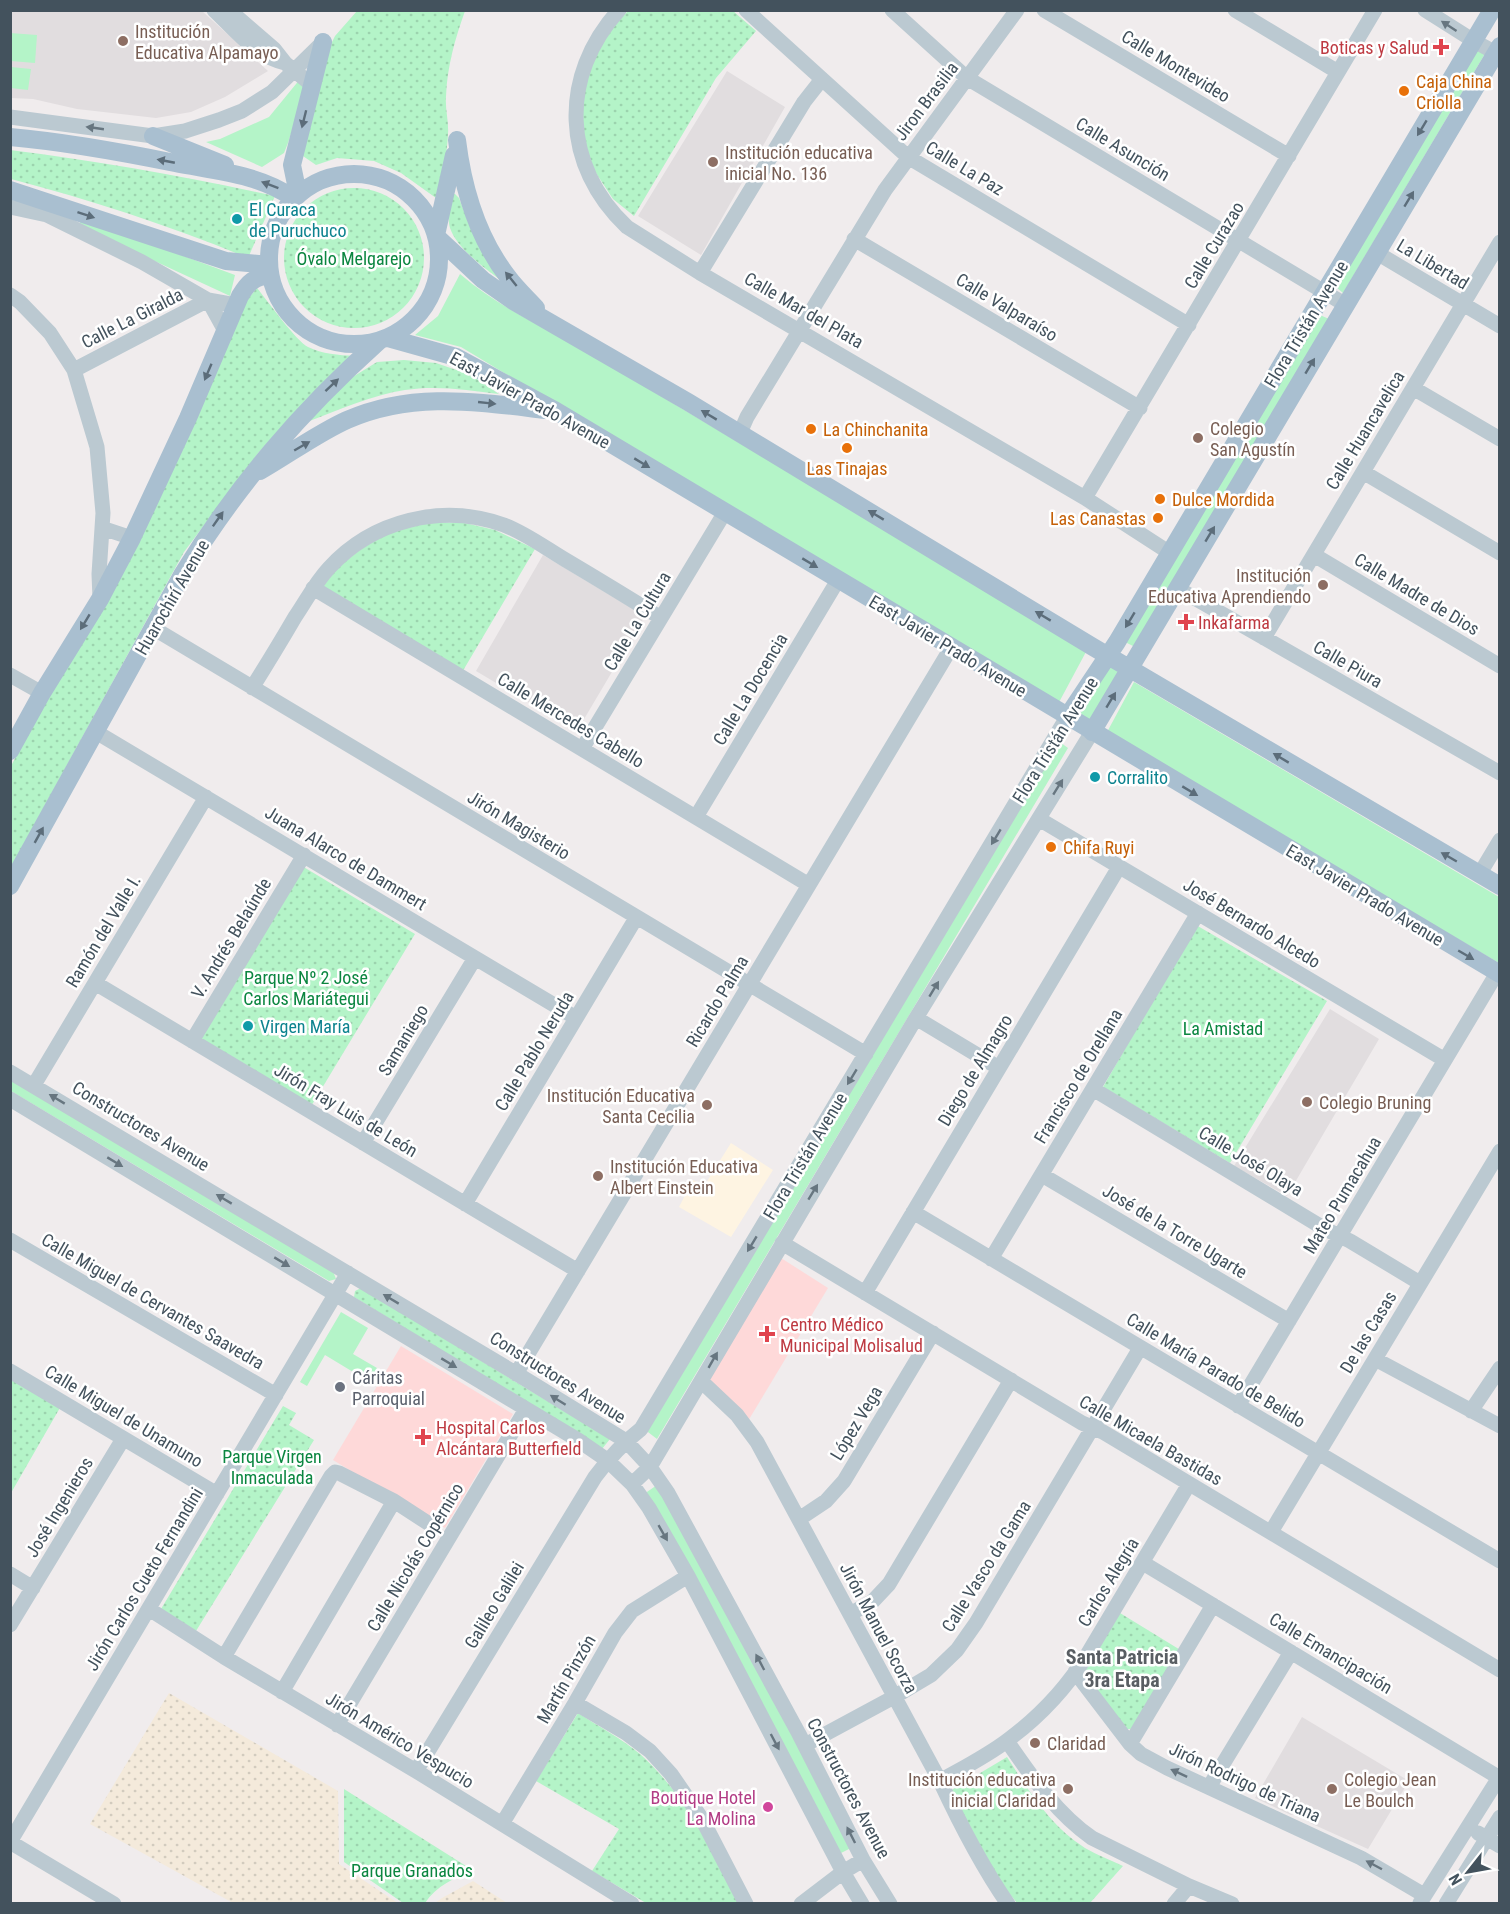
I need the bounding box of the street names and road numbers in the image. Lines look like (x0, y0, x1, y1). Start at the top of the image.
street label: Calle Montevideo (1118, 25, 1234, 107)
street label: Jiron Brasilia (890, 58, 962, 144)
street label: Calle Asunción (1072, 113, 1174, 185)
street label: Calle La Paz (922, 136, 1008, 200)
street label: Calle Curazao (1180, 198, 1248, 292)
street label: La Libertad (1393, 234, 1473, 294)
street label: Flora Tristán Avenue (1260, 257, 1352, 391)
street label: Calle Mar del Plata (741, 267, 867, 353)
street label: Calle Valparaíso (952, 268, 1062, 346)
street label: Calle La Giralda (78, 283, 186, 353)
street label: East Javier Prado Avenue (446, 347, 614, 453)
street label: Calle Huancavelica (1321, 367, 1409, 493)
street label: Huarochirí Avenue (130, 536, 214, 658)
street label: Calle Madre de Dios (1351, 548, 1483, 640)
street label: Calle La Cultura (599, 568, 675, 674)
street label: East Javier Prado Avenue (865, 591, 1031, 701)
street label: Calle La Docencia (708, 629, 792, 749)
street label: Calle Piura (1310, 636, 1386, 692)
street label: Calle Mercedes Cabello (494, 668, 648, 772)
street label: Flora Tristán Avenue (1008, 673, 1102, 807)
street label: Jirón Magisterio (464, 786, 574, 864)
street label: Juana Alarco de Dammert (261, 801, 431, 915)
street label: East Javier Prado Avenue (1282, 840, 1448, 950)
street label: Ramón del Valle I. (61, 871, 145, 991)
street label: V. Andrés Belaúnde (187, 874, 275, 1002)
street label: José Bernardo Alcedo (1180, 874, 1324, 972)
street label: Ricardo Palma (682, 952, 752, 1050)
street label: Calle Pablo Neruda (490, 987, 578, 1115)
street label: Samaniego (374, 1001, 432, 1079)
street label: Francisco de Orellana (1030, 1005, 1126, 1147)
street label: Diego de Almagro (933, 1010, 1017, 1130)
street label: Jirón Fray Luis de León (271, 1059, 421, 1161)
street label: Constructores Avenue (69, 1077, 213, 1175)
street label: Flora Tristán Avenue (759, 1089, 851, 1223)
street label: Calle José Olaya (1195, 1122, 1307, 1200)
street label: Mateo Pumacahua (1299, 1133, 1385, 1257)
street label: José de la Torre Ugarte (1099, 1180, 1251, 1282)
street label: Calle Miguel de Cervantes Saavedra (38, 1229, 268, 1373)
street label: De las Casas (1335, 1287, 1401, 1377)
street label: Calle María Parado de Belido (1123, 1308, 1309, 1432)
street label: Constructores Avenue (486, 1327, 630, 1427)
street label: Calle Miguel de Unamuno (41, 1360, 207, 1472)
street label: López Vega (826, 1382, 886, 1464)
street label: Calle Micaela Bastidas (1076, 1391, 1226, 1489)
street label: José Ingenieros (21, 1453, 97, 1561)
street label: Calle Nicolás Copérnico (362, 1479, 468, 1635)
street label: Jirón Carlos Cueto Fernandini (81, 1484, 207, 1674)
street label: Calle Vasco da Gama (937, 1497, 1035, 1635)
street label: Carlos Alegría (1073, 1534, 1143, 1630)
street label: Galileo Galilei (460, 1558, 528, 1652)
street label: Jirón Manuel Scorza (836, 1559, 922, 1697)
street label: Calle Emancipación (1266, 1608, 1396, 1698)
street label: Martín Pinzón (532, 1631, 600, 1727)
street label: Jirón Américo Vespucio (322, 1688, 478, 1792)
street label: Constructores Avenue (803, 1714, 895, 1862)
street label: Jirón Rodrigo de Triana (1166, 1738, 1324, 1826)

